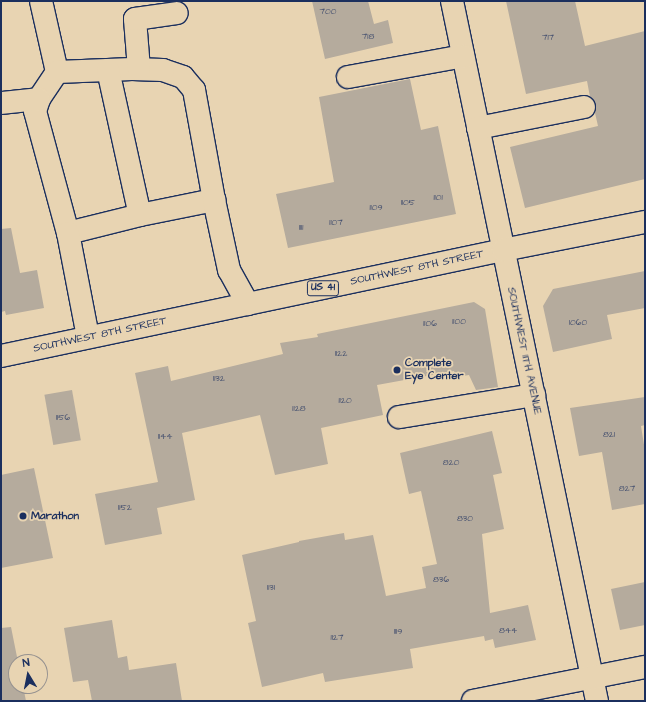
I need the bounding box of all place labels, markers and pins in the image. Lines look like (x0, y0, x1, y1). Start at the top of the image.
place label: Complete Eye Center (405, 357, 464, 383)
marker: Complete Eye Center (392, 365, 402, 375)
place label: Marathon (31, 509, 79, 523)
marker: Marathon (18, 511, 28, 521)

